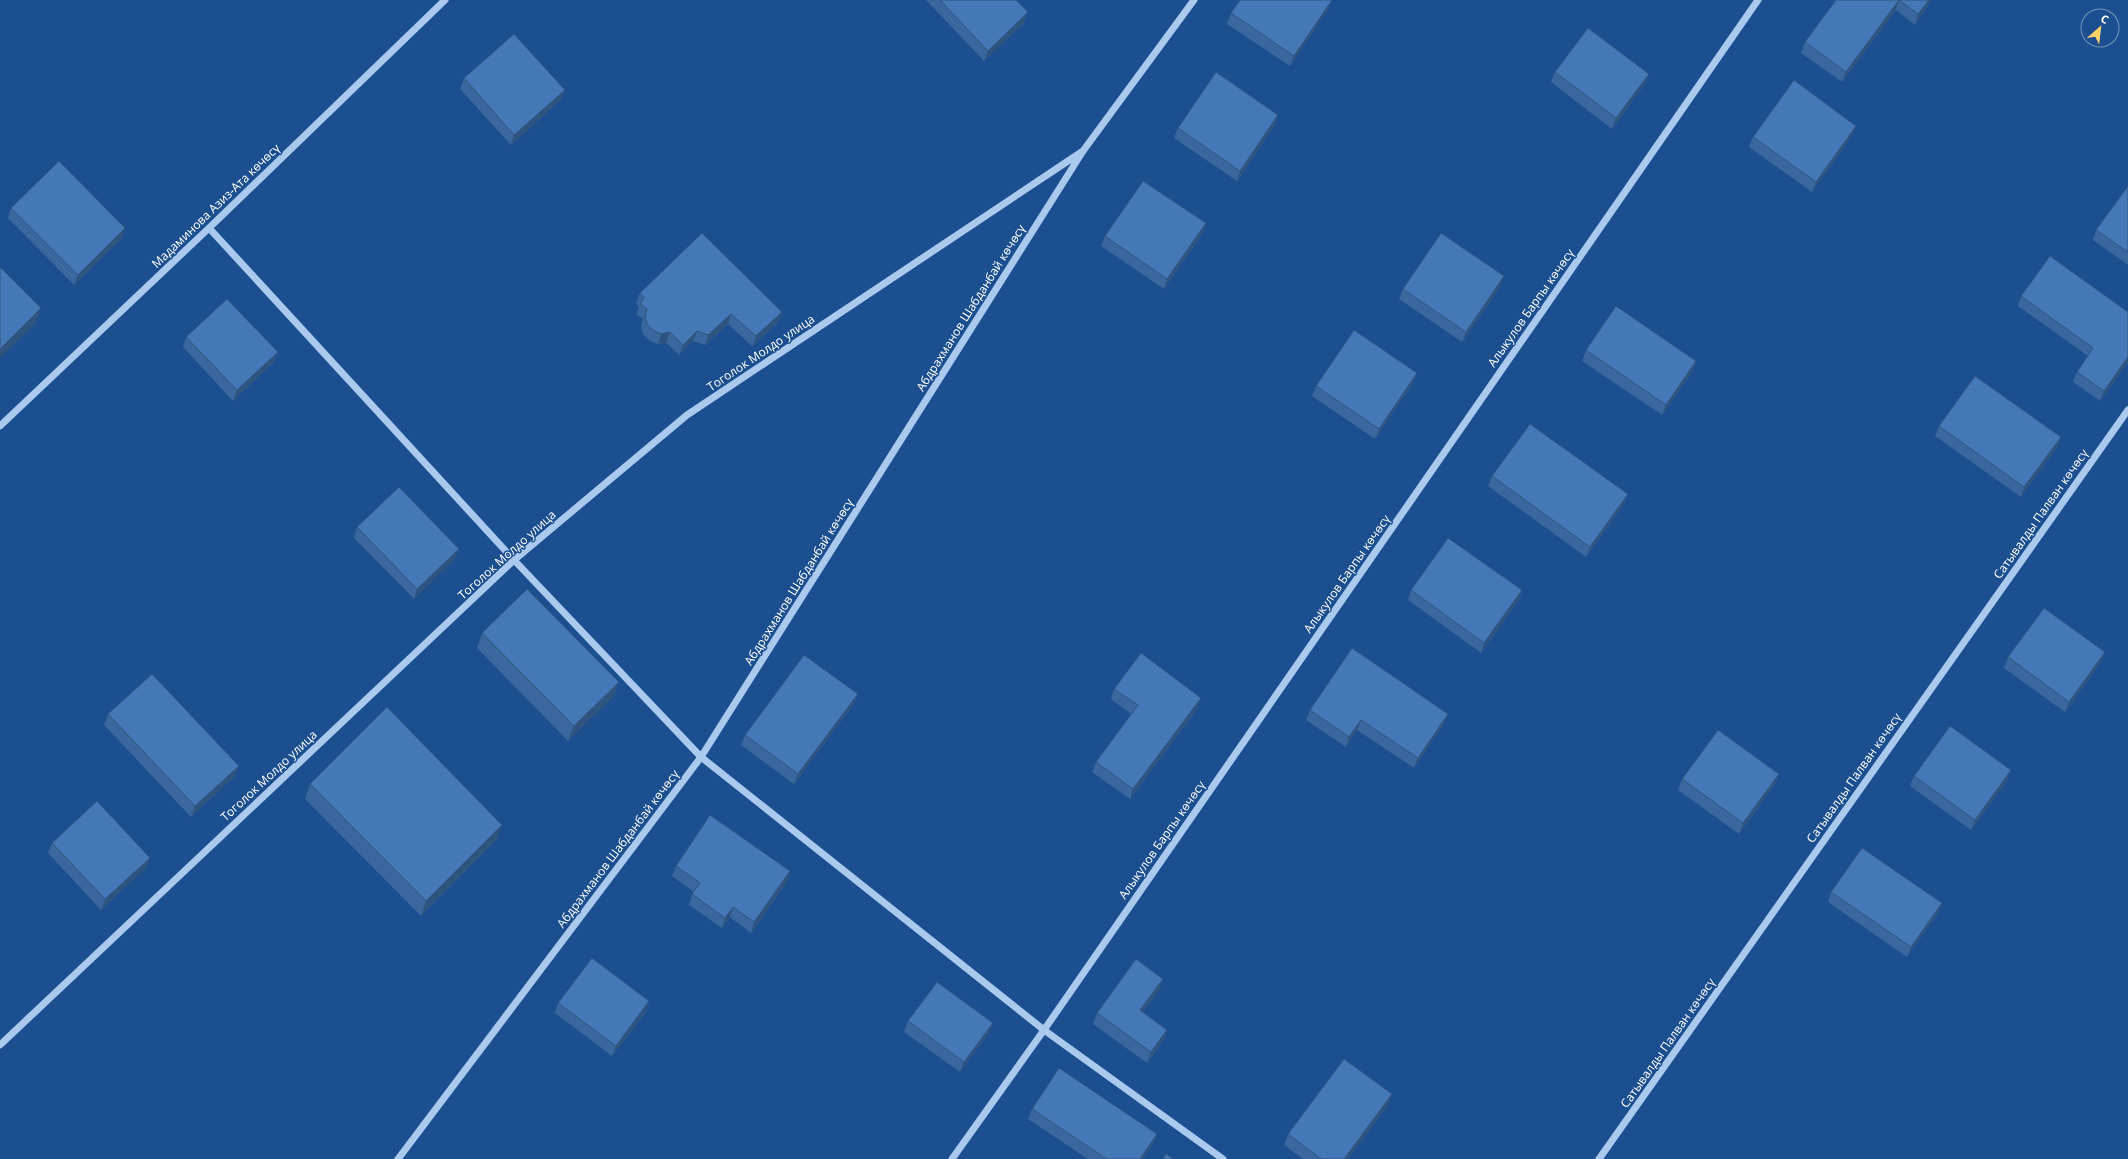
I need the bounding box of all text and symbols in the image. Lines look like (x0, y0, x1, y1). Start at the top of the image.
north arrow (2080, 8, 2120, 48)
text: С (2098, 10, 2112, 27)
street label: Мадаминова Азиз-Ата көчөсү (148, 140, 284, 272)
street label: Абдрахманов Шабданбай көчөсү (912, 221, 1029, 394)
street label: Алыкулов Барпы көчөсү (1483, 245, 1578, 370)
street label: Тоголок Молдо улица (704, 310, 818, 395)
street label: Сатывалды Палван көчөсү (1989, 445, 2092, 582)
street label: Абдрахманов Шабданбай көчөсү (740, 495, 857, 668)
street label: Тоголок Молдо улица (454, 506, 559, 603)
street label: Алыкулов Барпы көчөсү (1299, 511, 1394, 636)
street label: Сатывалды Палван көчөсү (1802, 709, 1905, 846)
street label: Тоголок Молдо улица (217, 726, 321, 825)
street label: Абдрахманов Шабданбай көчөсү (553, 766, 683, 931)
street label: Алыкулов Барпы көчөсү (1114, 777, 1209, 902)
street label: Сатывалды Палван көчөсү (1616, 974, 1719, 1111)

